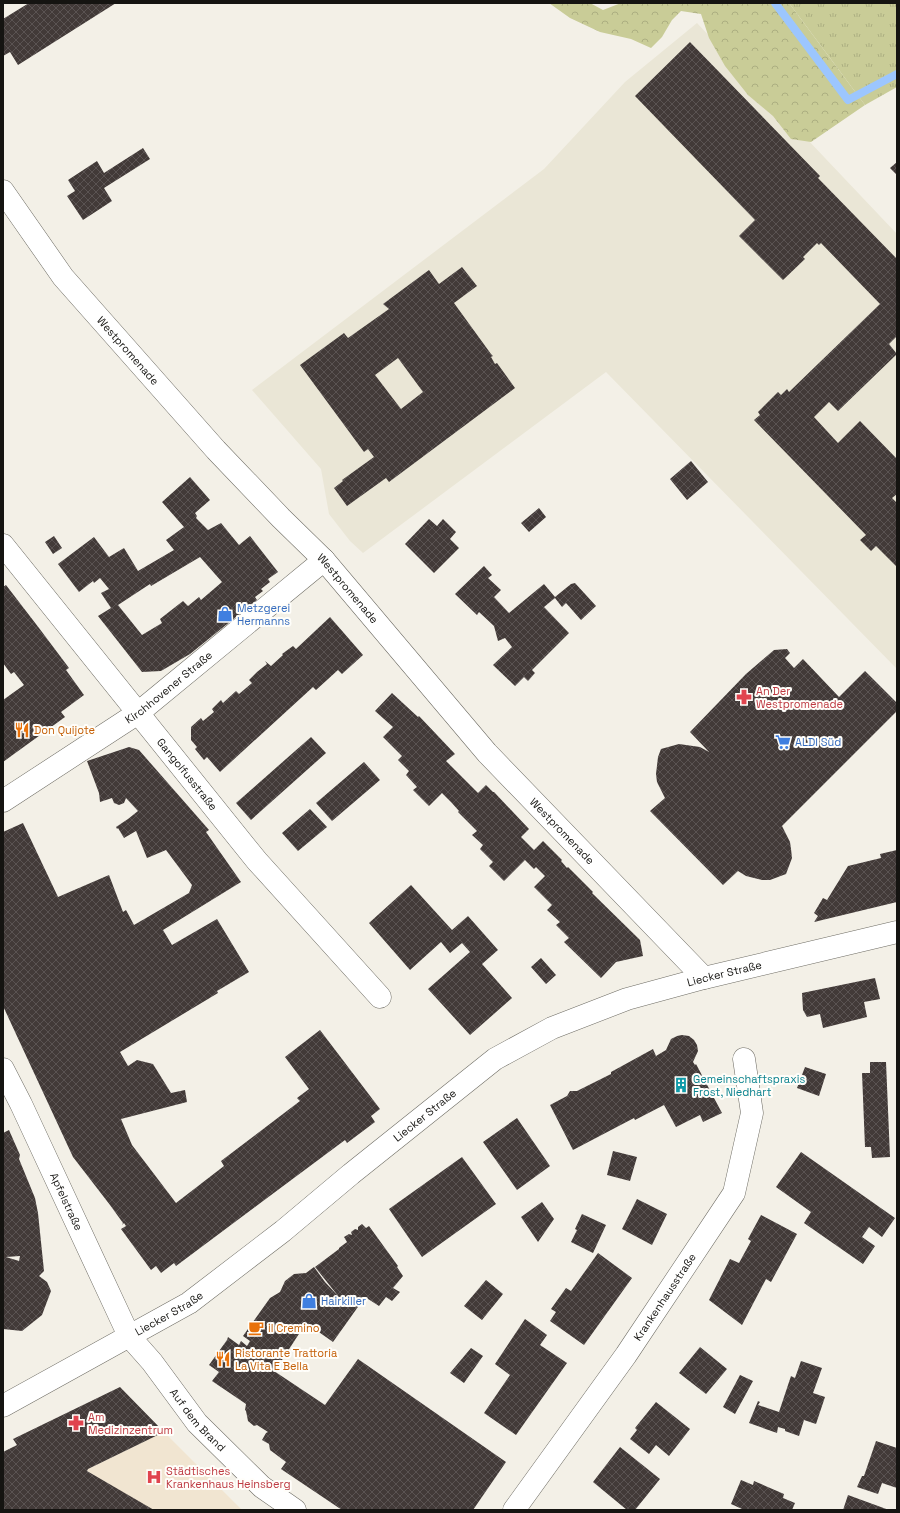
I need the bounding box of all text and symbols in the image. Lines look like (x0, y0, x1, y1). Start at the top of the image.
street label: Westpromenade (94, 313, 162, 388)
street label: Westpromenade (314, 550, 381, 626)
place label: Metzgerei Hermanns (237, 601, 290, 628)
shop icon: Metzgerei Hermanns (216, 605, 234, 623)
street label: Kirchhovener Straße (122, 648, 215, 727)
place label: An Der Westpromenade (756, 684, 843, 711)
pharmacy icon: An Der Westpromenade (735, 688, 753, 706)
restaurant icon: Don Quijote (13, 721, 31, 739)
place label: Don Quijote (34, 723, 95, 737)
supermarket icon: ALDI Süd (774, 733, 792, 751)
street label: Gangolfusstraße (154, 735, 220, 813)
place label: ALDI Süd (795, 735, 841, 749)
street label: Westpromenade (527, 795, 598, 867)
street label: Liecker Straße (685, 957, 763, 989)
place label: Gemeinschaftspraxis Frost, Niedhart (693, 1072, 805, 1099)
building icon: Gemeinschaftspraxis Frost, Niedhart (672, 1076, 690, 1094)
street label: Liecker Straße (390, 1086, 459, 1145)
street label: Apfelstraße (47, 1170, 86, 1233)
street label: Krankenhausstraße (630, 1250, 699, 1344)
street label: Liecker Straße (132, 1288, 206, 1339)
shop icon: Hairkiller (300, 1292, 318, 1310)
place label: Hairkiller (321, 1294, 366, 1308)
cafe icon: il Cremino (247, 1319, 265, 1337)
place label: il Cremino (268, 1321, 320, 1335)
place label: Ristorante Trattoria La Vita E Bella (235, 1346, 338, 1373)
restaurant icon: Ristorante Trattoria La Vita E Bella (214, 1350, 232, 1368)
street label: Auf dem Brand (167, 1386, 229, 1454)
place label: Am Medizinzentrum (88, 1410, 173, 1437)
pharmacy icon: Am Medizinzentrum (67, 1414, 85, 1432)
place label: Städtisches Krankenhaus Heinsberg (166, 1464, 290, 1491)
hospital icon: Städtisches Krankenhaus Heinsberg (145, 1468, 163, 1486)

